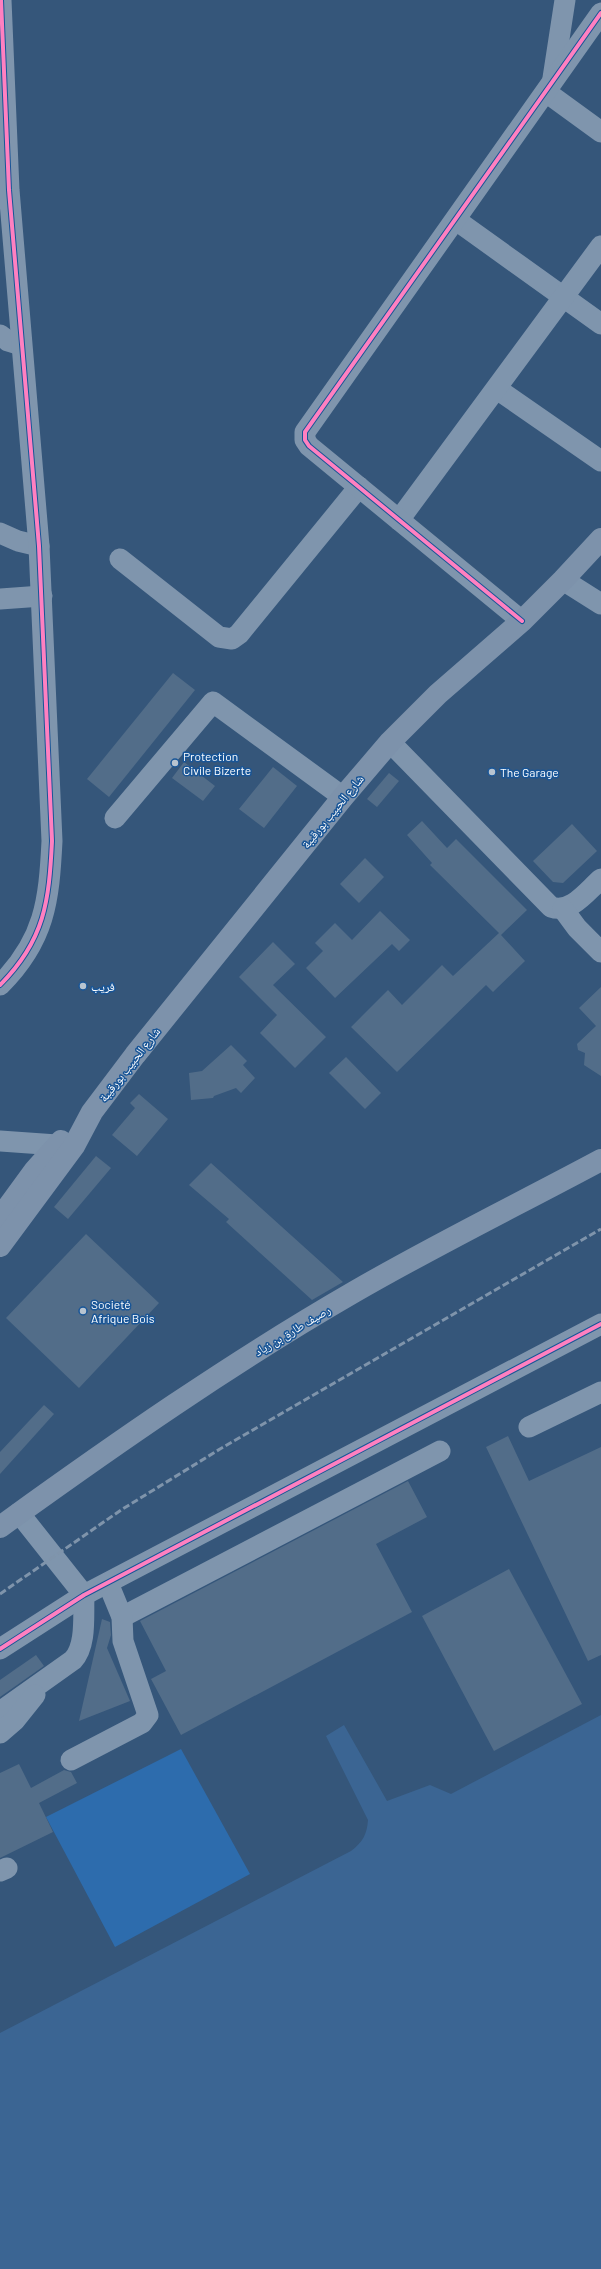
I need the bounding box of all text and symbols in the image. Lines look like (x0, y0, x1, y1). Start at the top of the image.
place label: Protection Civile Bizerte (183, 749, 251, 777)
marker: Protection Civile Bizerte (170, 758, 180, 768)
place label: The Garage (500, 765, 559, 779)
marker: The Garage (487, 767, 497, 777)
street label: شارع الحبيب بورقيبة (298, 771, 368, 852)
place label: فريب (91, 979, 115, 994)
marker: فريب (78, 981, 88, 991)
street label: شارع الحبيب بورقيبة (96, 1024, 164, 1105)
place label: Societé Afrique Bois (91, 1297, 155, 1325)
street label: رصيف طارق بن زياد (252, 1302, 333, 1359)
marker: Societé Afrique Bois (78, 1306, 88, 1316)

